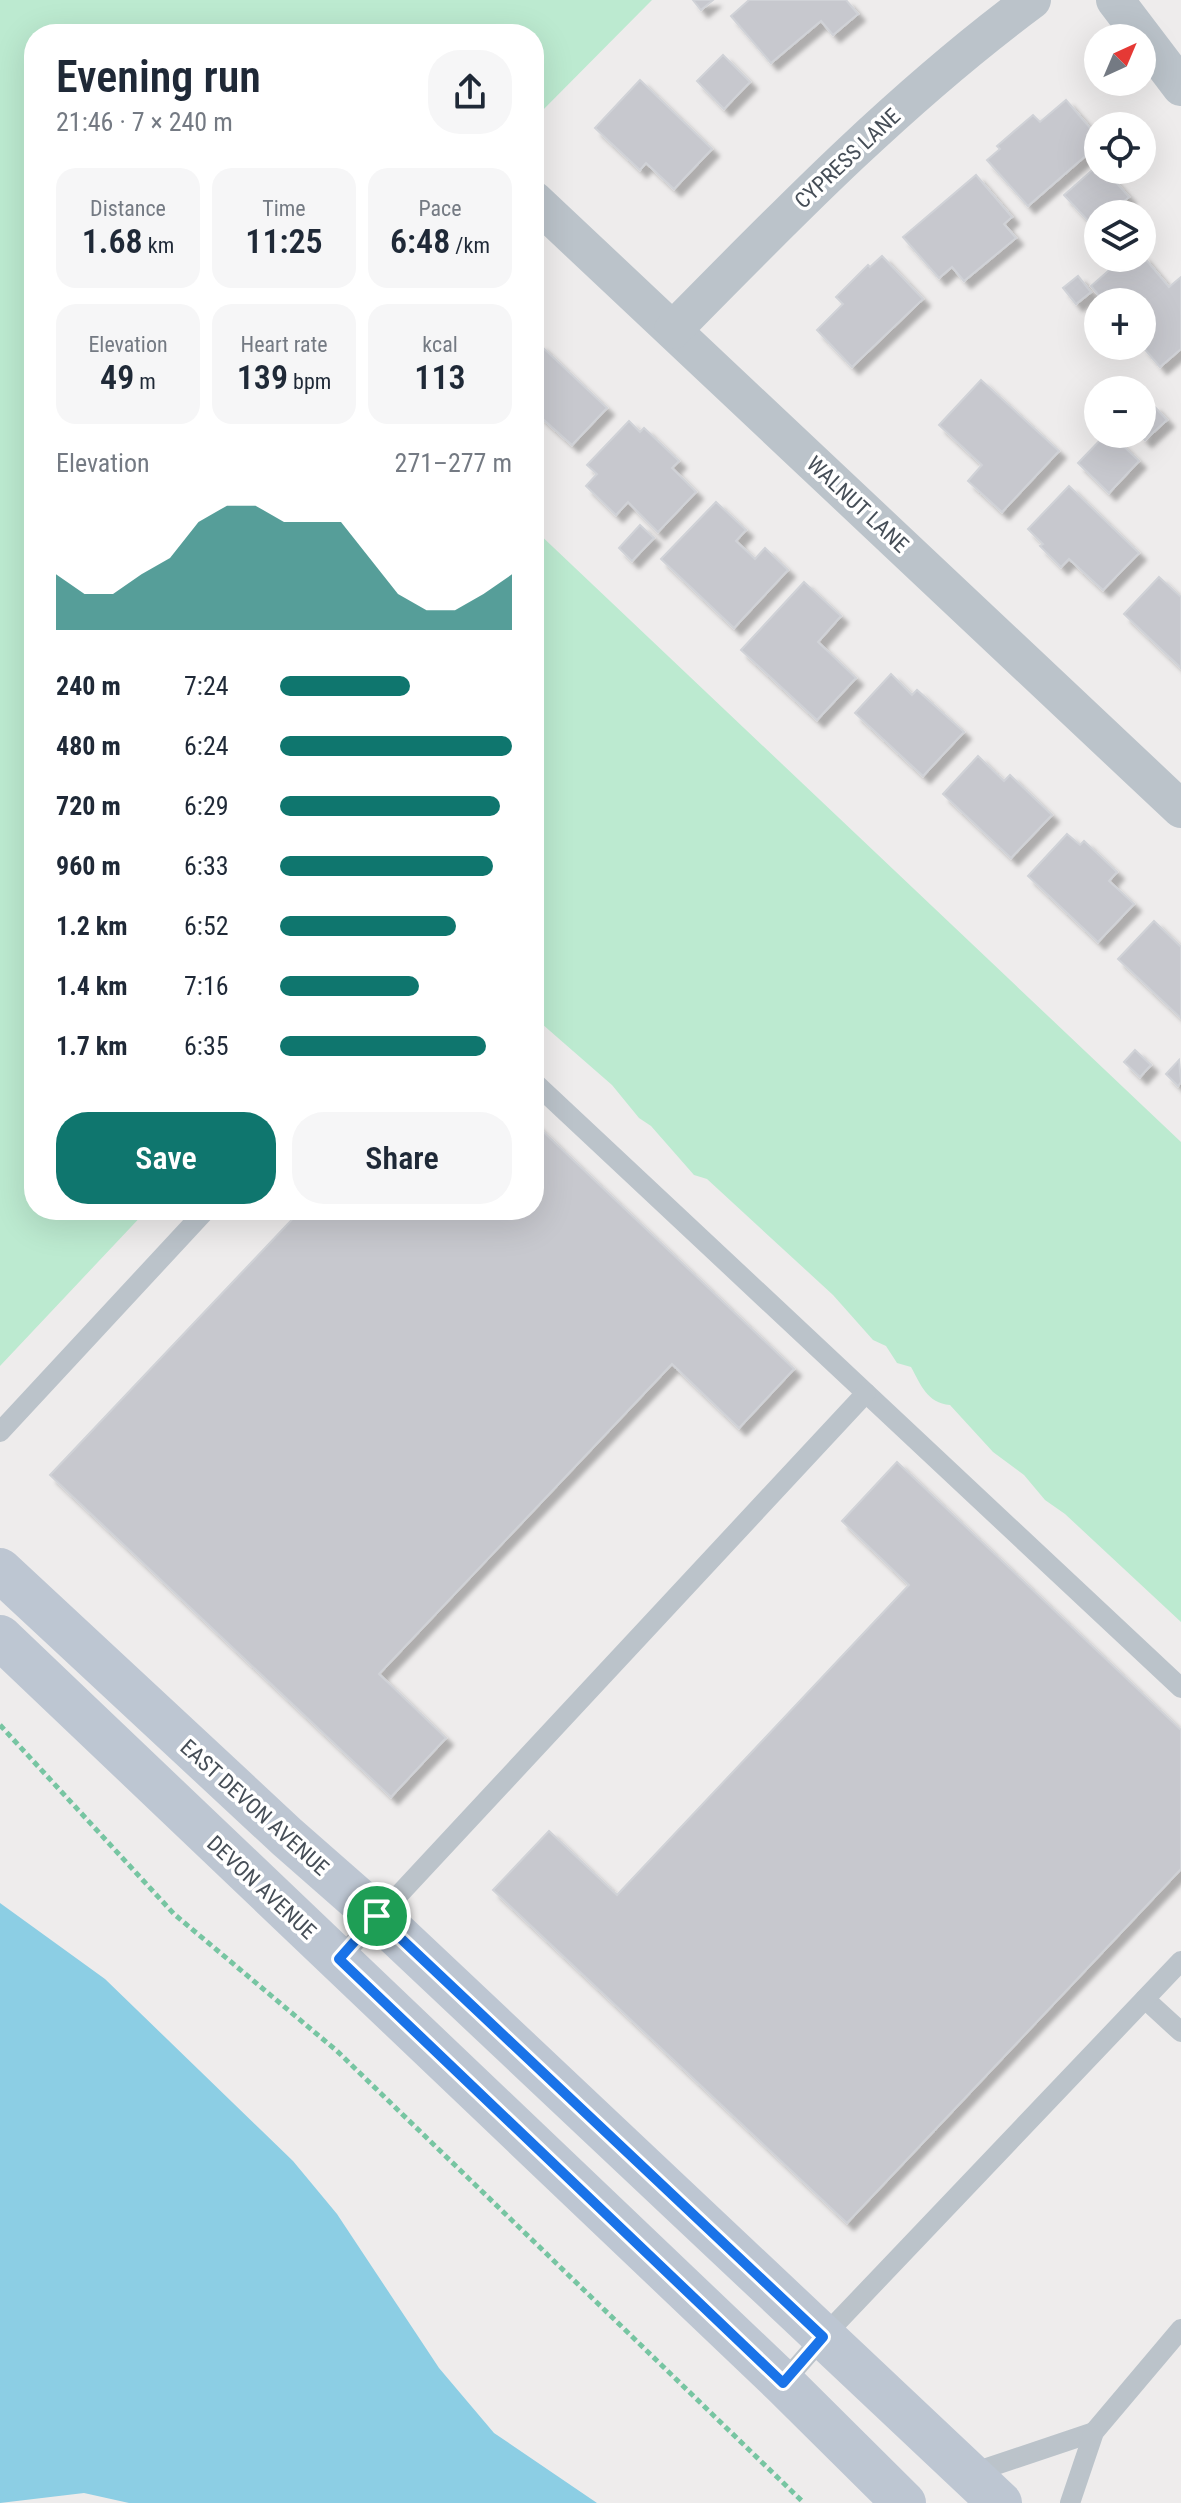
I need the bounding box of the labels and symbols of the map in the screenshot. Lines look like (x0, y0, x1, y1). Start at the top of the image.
north arrow (1084, 24, 1156, 96)
street label: CYPRESS LANE (790, 103, 905, 213)
street label: WALNUT LANE (802, 451, 914, 558)
street label: EAST DEVON AVENUE (175, 1734, 334, 1880)
street label: DEVON AVENUE (202, 1831, 321, 1944)
pin (343, 1882, 411, 1950)

